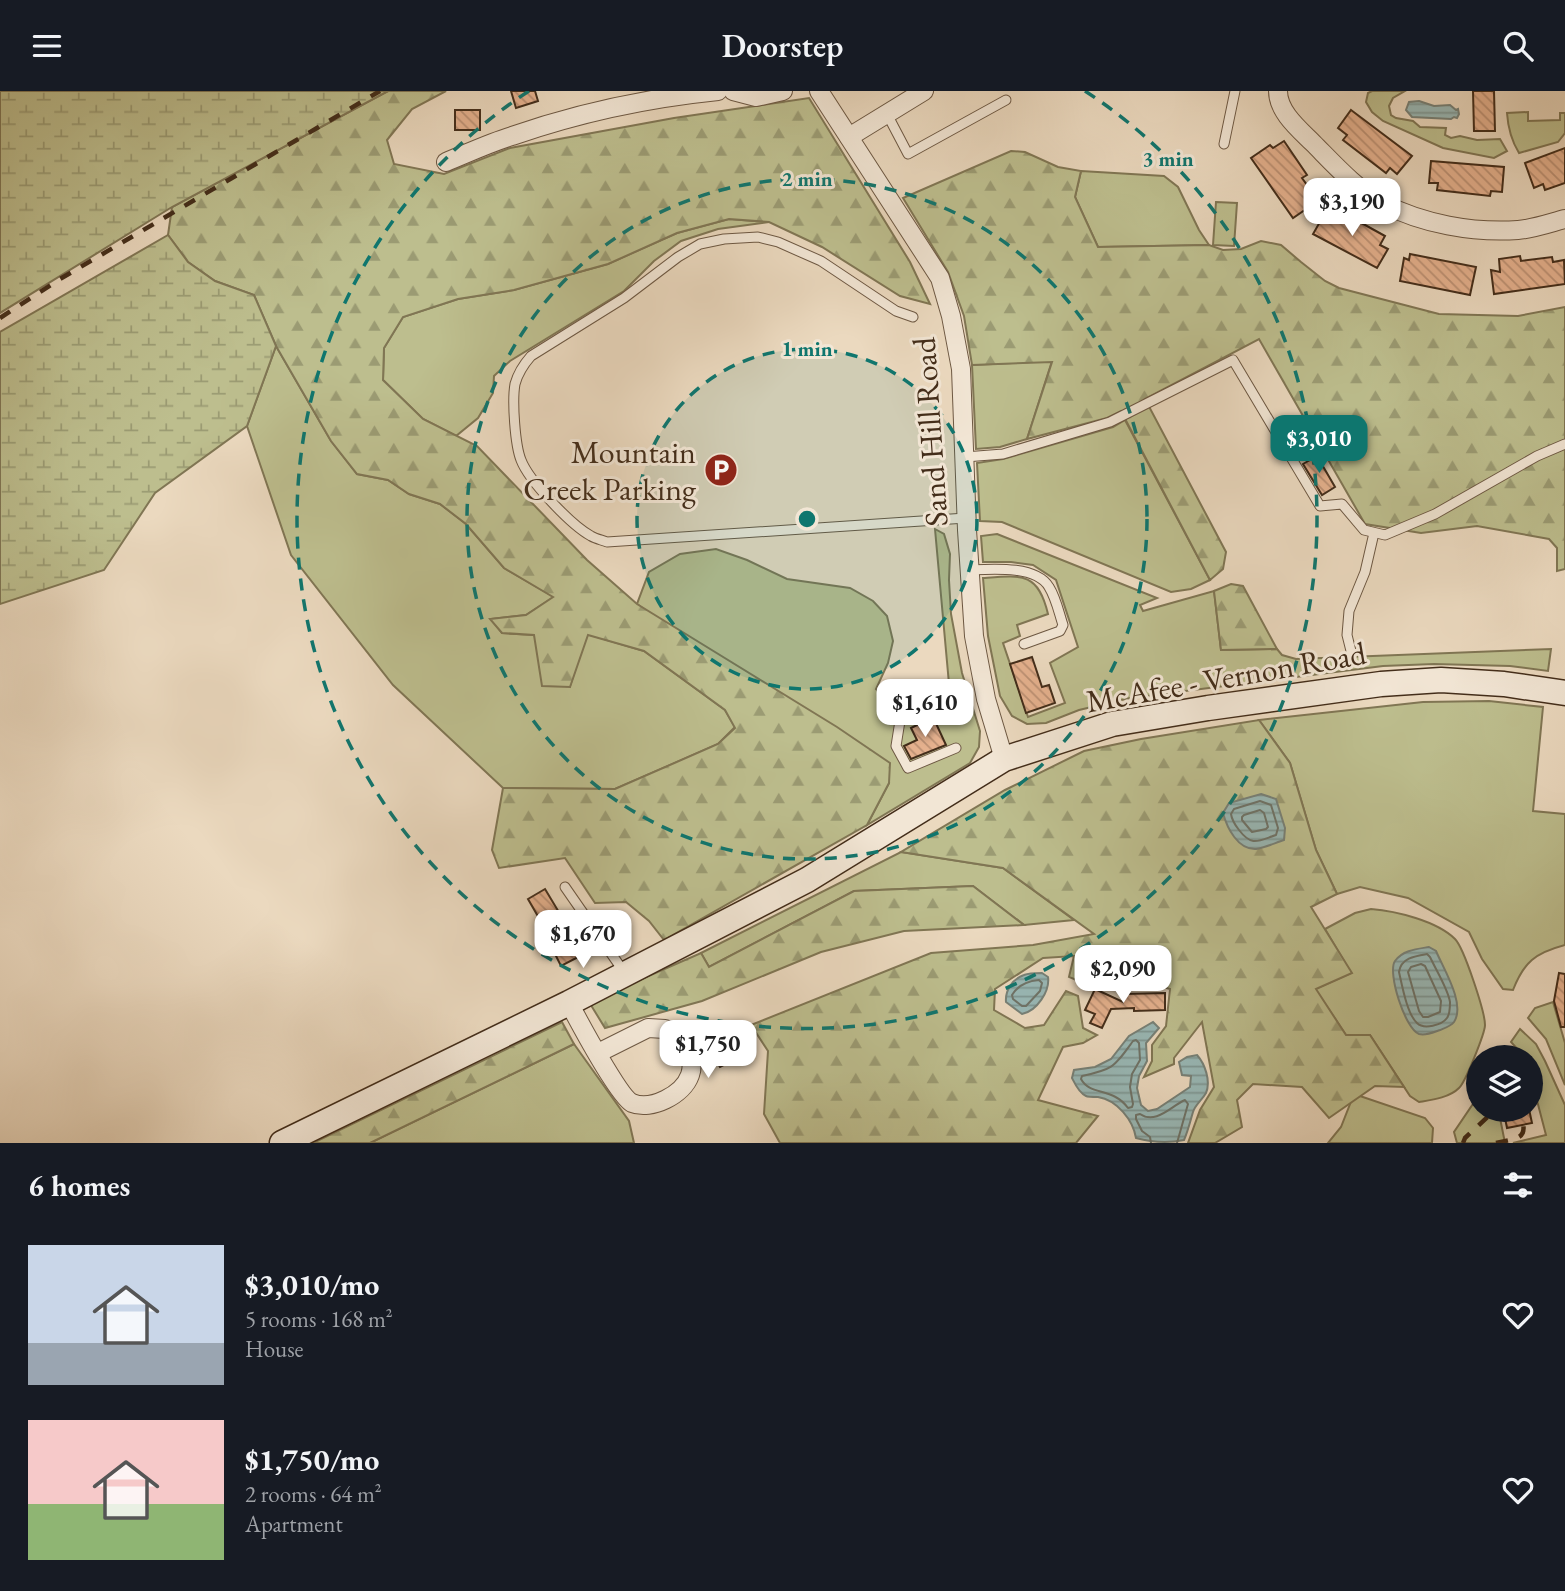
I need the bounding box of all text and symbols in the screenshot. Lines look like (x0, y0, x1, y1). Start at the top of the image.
text: Doorstep (722, 25, 843, 67)
icon: menu (28, 27, 66, 65)
icon: search (1499, 27, 1537, 65)
text: 3 min (1142, 145, 1194, 172)
text: 2 min (781, 165, 833, 192)
pin: $3,190 (1295, 179, 1409, 238)
text: $3,190 (1320, 186, 1384, 216)
text: 1 min (781, 335, 833, 362)
street label: Sand Hill Road (902, 335, 958, 528)
pin: $3,010 (1262, 415, 1376, 475)
text: $3,010 (1287, 423, 1351, 453)
place label: Mountain Creek Parking (523, 431, 697, 510)
parking icon: Mountain Creek Parking (702, 451, 740, 489)
centre of rings (795, 507, 819, 531)
street label: McAfee - Vernon Road (1083, 632, 1370, 722)
pin: $1,610 (868, 679, 982, 739)
text: $1,610 (893, 687, 957, 717)
pin: $1,670 (526, 911, 640, 970)
text: $1,670 (551, 918, 615, 948)
pin: $2,090 (1066, 946, 1180, 1005)
text: $2,090 (1091, 953, 1155, 983)
pin: $1,750 (651, 1021, 765, 1080)
text: $1,750 (676, 1028, 740, 1058)
map controls (1466, 1045, 1543, 1122)
button: layers (1466, 1045, 1543, 1122)
text: 6 homes (28, 1166, 130, 1205)
icon: filters (1499, 1166, 1537, 1204)
text: $3,010/mo (245, 1265, 379, 1304)
icon: home (84, 1273, 168, 1357)
icon: heart (1499, 1296, 1537, 1334)
text: 5 rooms · 168 m² (245, 1304, 393, 1334)
text: House (245, 1334, 304, 1364)
text: $1,750/mo (245, 1440, 379, 1479)
icon: home (84, 1448, 168, 1532)
icon: heart (1499, 1471, 1537, 1509)
text: 2 rooms · 64 m² (245, 1479, 382, 1509)
text: Apartment (245, 1509, 343, 1539)

